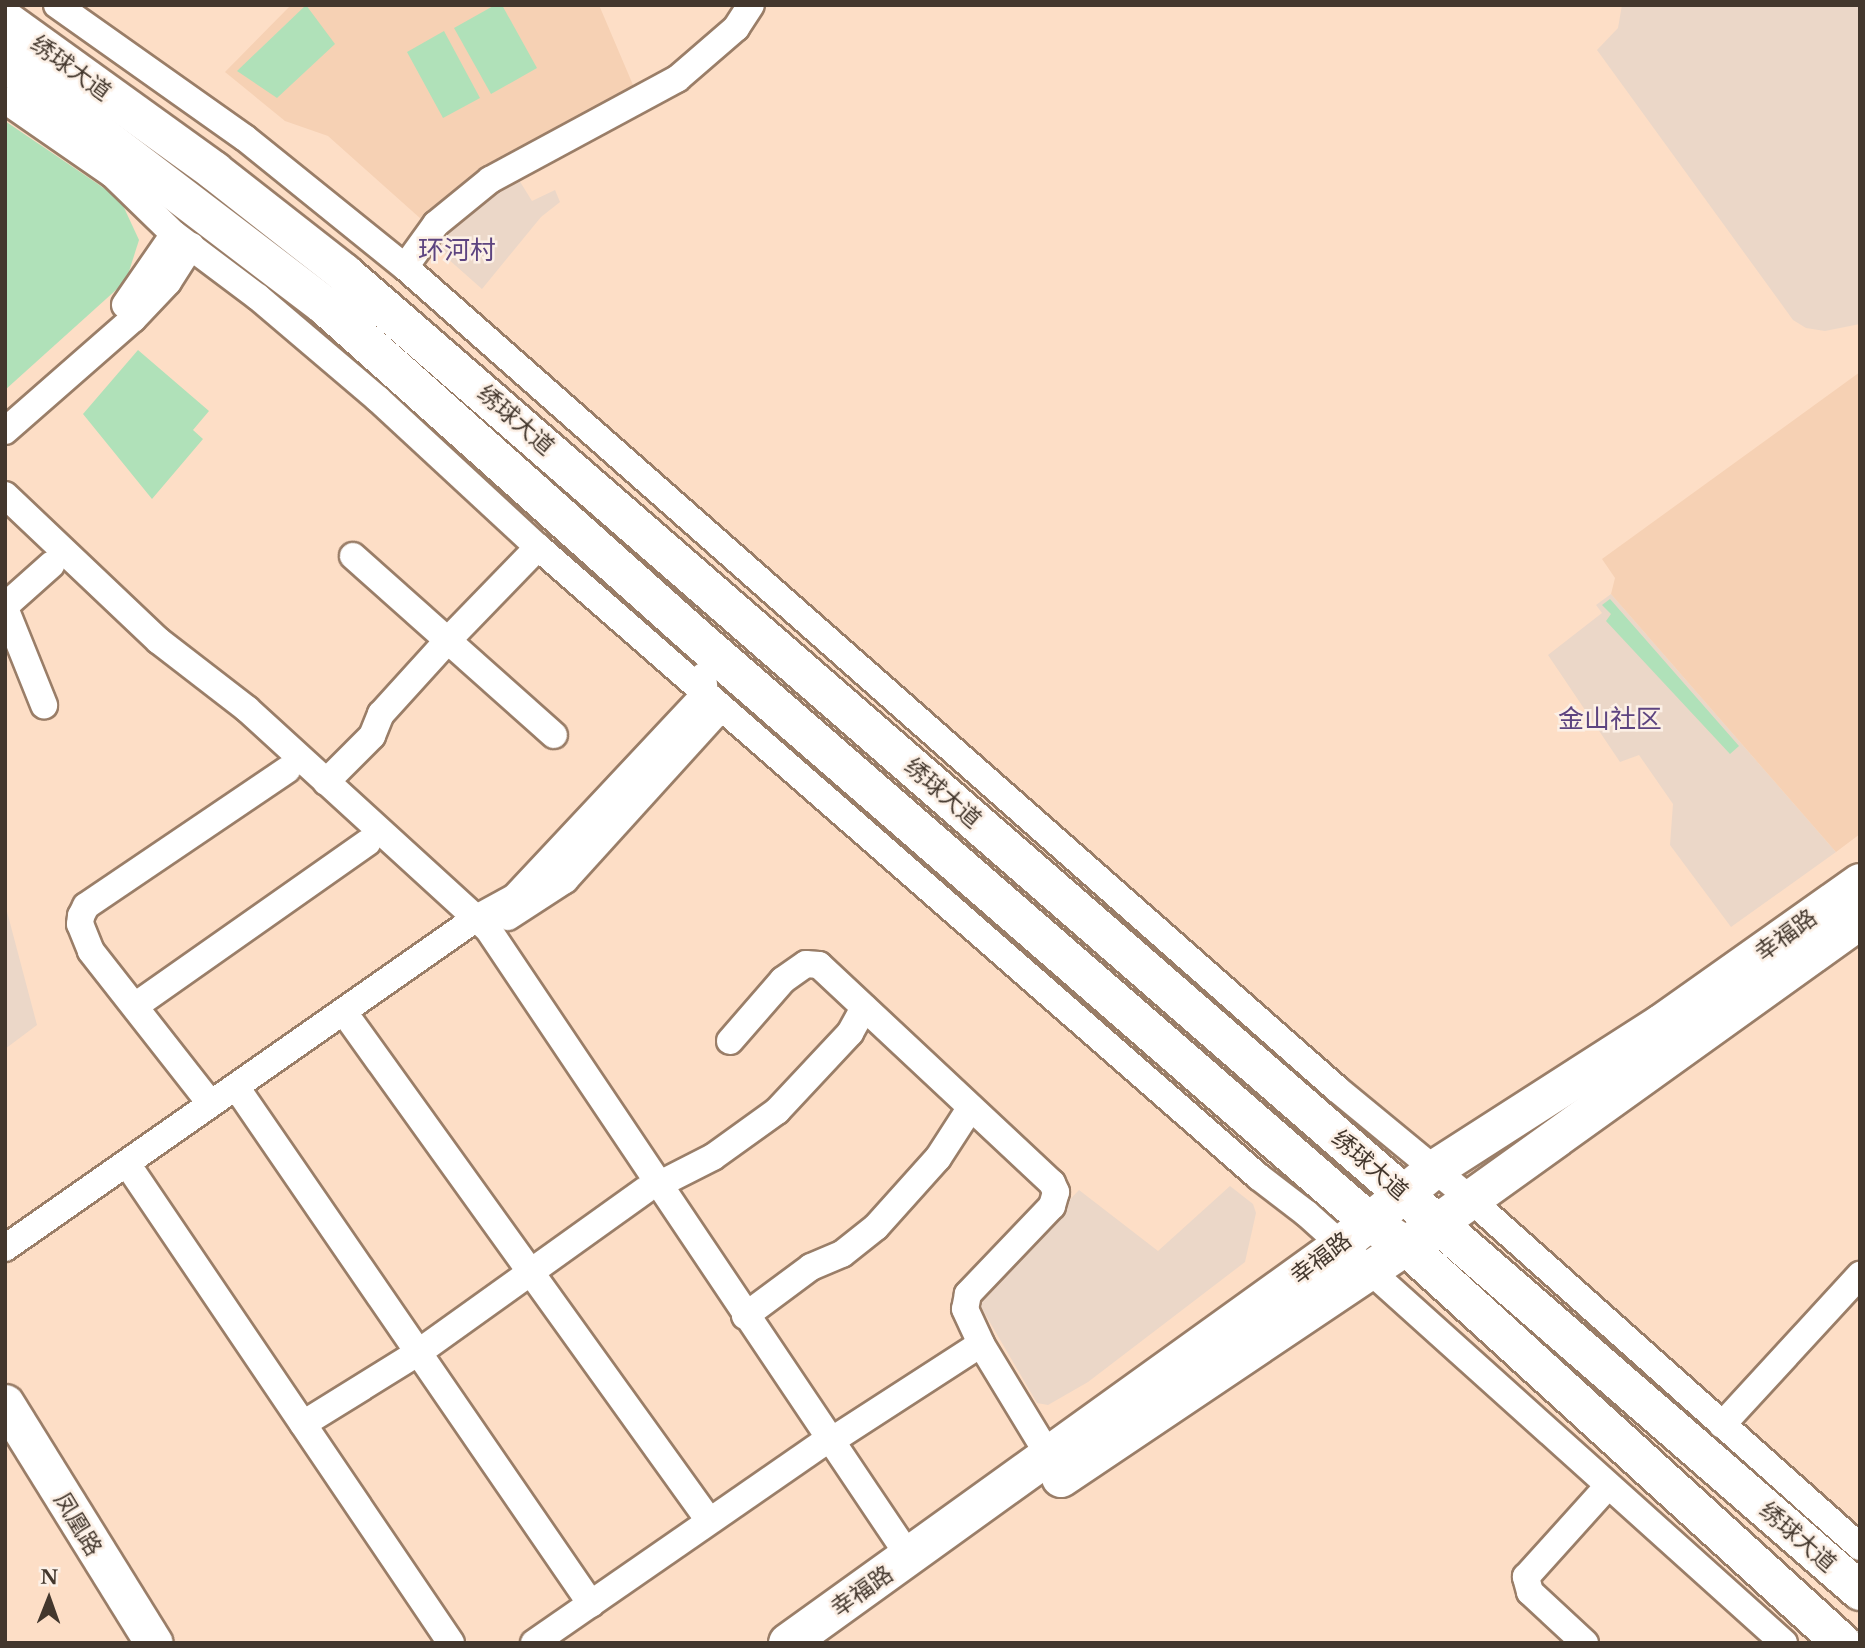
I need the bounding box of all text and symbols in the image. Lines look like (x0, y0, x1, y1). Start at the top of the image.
street label: 绣球大道 (26, 30, 116, 106)
district label: 环河村 (418, 235, 496, 267)
street label: 绣球大道 (472, 379, 560, 461)
district label: 金山社区 (1558, 704, 1662, 736)
street label: 绣球大道 (899, 752, 987, 834)
street label: 幸福路 (1750, 904, 1822, 966)
street label: 绣球大道 (1326, 1124, 1414, 1206)
street label: 幸福路 (1285, 1226, 1357, 1290)
street label: 凤凰路 (48, 1487, 108, 1561)
street label: 绣球大道 (1754, 1496, 1842, 1578)
street label: 幸福路 (826, 1560, 898, 1622)
north arrow (14, 1564, 84, 1634)
text: N (40, 1566, 59, 1589)

